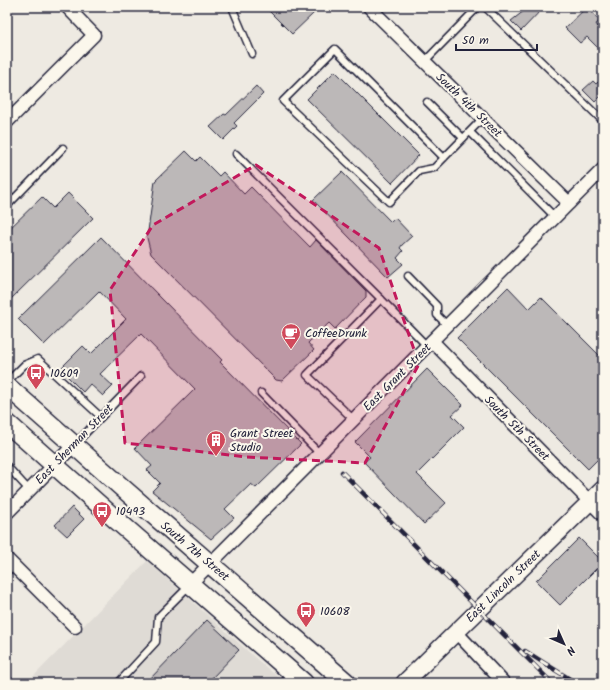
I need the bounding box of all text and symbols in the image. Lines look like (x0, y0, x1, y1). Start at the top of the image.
scale bar (456, 26, 537, 52)
text: 50 m (462, 31, 489, 50)
street label: South 4th Street (431, 69, 507, 142)
cafe icon: CoffeeDrunk (280, 322, 302, 350)
place label: CoffeeDrunk (305, 324, 367, 343)
street label: East Grant Street (359, 338, 436, 416)
bus stop icon: 10609 (25, 362, 47, 390)
place label: 10609 (50, 364, 78, 383)
street label: South 5th Street (479, 391, 554, 466)
street label: East Sherman Street (31, 399, 118, 489)
place label: Grant Street Studio (230, 424, 294, 457)
building icon: Grant Street Studio (205, 429, 227, 457)
bus stop icon: 10493 (91, 500, 113, 528)
place label: 10493 (116, 502, 145, 521)
street label: South 7th Street (156, 517, 234, 586)
street label: East Lincoln Street (461, 545, 546, 627)
bus stop icon: 10608 (295, 600, 317, 628)
place label: 10608 (320, 602, 350, 621)
north arrow (544, 624, 584, 664)
text: N (562, 642, 579, 659)

